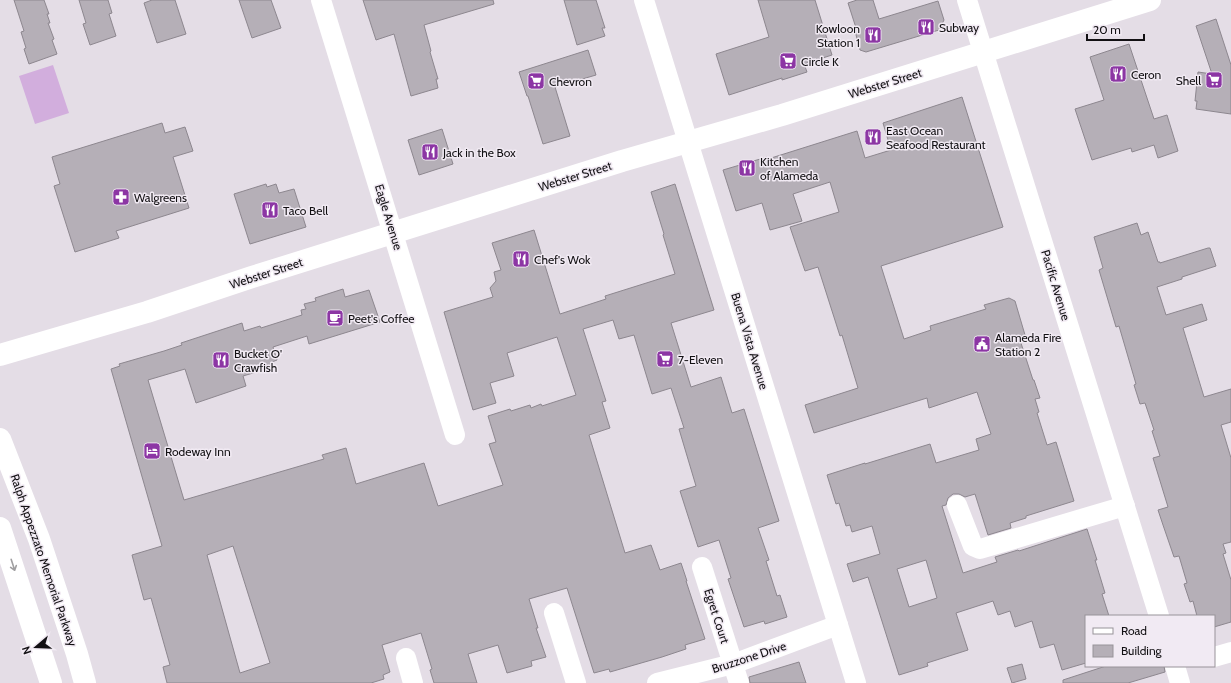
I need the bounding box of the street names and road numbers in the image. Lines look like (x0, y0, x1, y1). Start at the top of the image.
street label: Webster Street (846, 65, 924, 101)
street label: Webster Street (536, 158, 614, 194)
street label: Eagle Avenue (372, 182, 406, 252)
street label: Pacific Avenue (1038, 248, 1074, 322)
street label: Webster Street (227, 254, 305, 292)
street label: Buena Vista Avenue (728, 291, 772, 391)
street label: Ralph Appezzato Memorial Parkway (7, 472, 81, 648)
street label: Egret Court (701, 587, 733, 645)
street label: Bruzzone Drive (710, 638, 788, 676)

